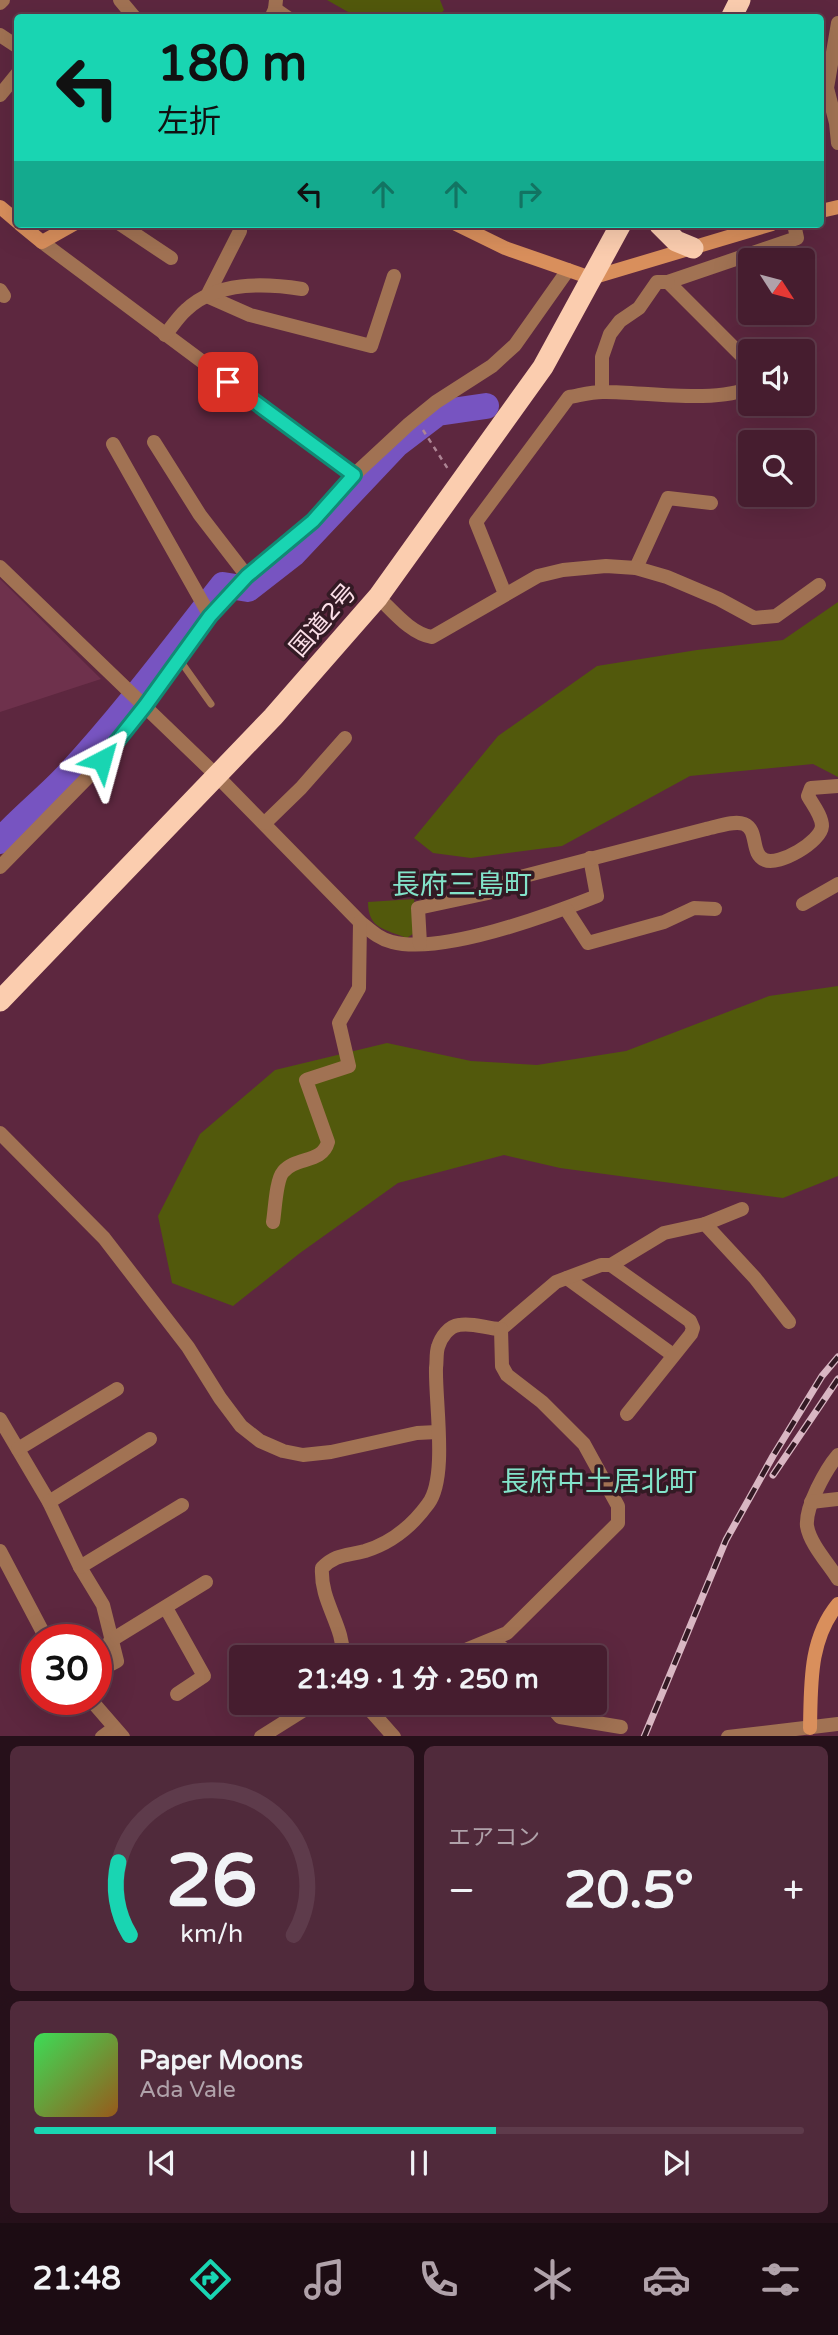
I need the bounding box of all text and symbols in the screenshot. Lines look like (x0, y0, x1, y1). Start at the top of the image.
text: 180 m (157, 35, 307, 94)
icon: left (42, 42, 133, 133)
text: 左折 (157, 103, 221, 141)
icon: left (291, 175, 329, 213)
icon: ahead (364, 175, 402, 213)
icon: ahead (437, 175, 475, 213)
icon: right (510, 175, 548, 213)
north arrow (738, 248, 816, 326)
map controls (738, 248, 815, 507)
button: sound (738, 339, 815, 416)
pin (198, 352, 258, 412)
icon: arrive (209, 363, 247, 401)
button: search (738, 430, 815, 507)
street label: 国道2号 (284, 578, 363, 663)
position arrow (65, 723, 139, 797)
district label: 長府三島町 (392, 868, 532, 902)
district label: 長府中土居北町 (501, 1465, 697, 1499)
speed limit sign: 30 (21, 1624, 112, 1715)
text: 21:49 · 1 分 · 250 m (297, 1664, 539, 1695)
text: エアコン (448, 1824, 540, 1852)
text: 26 (166, 1838, 258, 1926)
text: 20.5° (564, 1859, 694, 1922)
text: − (448, 1868, 475, 1914)
text: + (783, 1868, 804, 1914)
text: km/h (181, 1918, 243, 1948)
text: Paper Moons (139, 2045, 303, 2076)
text: Ada Vale (139, 2076, 236, 2104)
icon: previous (143, 2144, 181, 2182)
icon: pause (400, 2144, 438, 2182)
icon: next (657, 2144, 695, 2182)
icon: directions (186, 2255, 235, 2304)
icon: music (300, 2255, 349, 2304)
icon: phone (414, 2255, 463, 2304)
icon: climate (528, 2255, 577, 2304)
icon: car (642, 2255, 691, 2304)
icon: filters (756, 2255, 805, 2304)
text: 21:48 (33, 2260, 121, 2298)

